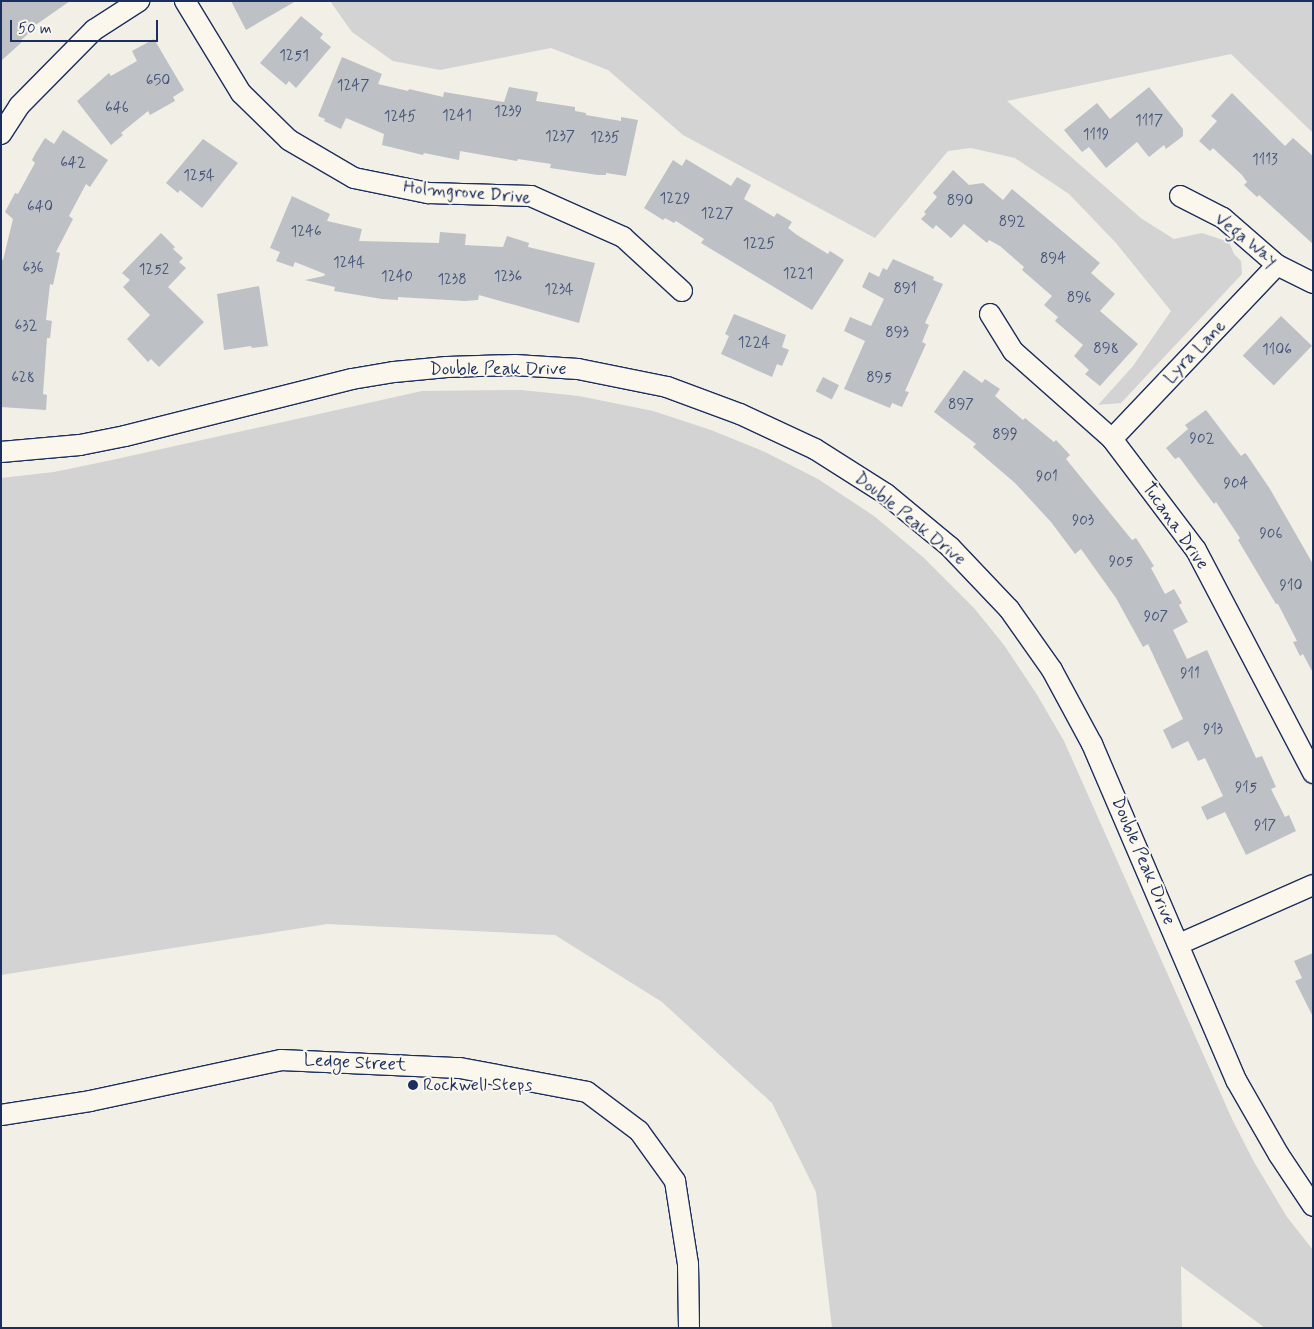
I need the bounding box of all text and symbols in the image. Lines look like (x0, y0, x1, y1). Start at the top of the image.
scale bar (12, 10, 160, 42)
text: 50 m (18, 19, 52, 39)
house number: 1251 (279, 48, 309, 66)
house number: 650 (146, 73, 170, 91)
house number: 1247 (337, 78, 369, 96)
house number: 646 (105, 100, 129, 118)
house number: 1239 (494, 104, 522, 122)
house number: 1241 (442, 108, 472, 126)
house number: 1245 (384, 109, 416, 127)
house number: 1117 (1135, 113, 1163, 131)
house number: 1119 (1083, 127, 1109, 145)
house number: 1237 (545, 129, 575, 147)
house number: 1235 (590, 130, 620, 148)
house number: 1113 (1252, 152, 1278, 170)
house number: 642 (60, 155, 86, 173)
house number: 1254 (183, 168, 215, 186)
street label: Holmgrove Drive (403, 177, 531, 209)
house number: 1229 (660, 191, 690, 209)
house number: 890 (947, 193, 973, 211)
house number: 640 (27, 199, 53, 217)
house number: 1227 (701, 206, 733, 224)
street label: Vega Way (1209, 208, 1283, 272)
house number: 892 (999, 214, 1025, 232)
house number: 1246 (290, 224, 322, 242)
house number: 1225 (743, 236, 775, 254)
house number: 894 (1040, 251, 1066, 269)
house number: 1244 (333, 255, 365, 273)
house number: 636 (22, 260, 44, 278)
house number: 1252 (139, 262, 169, 280)
house number: 1221 (783, 266, 813, 284)
house number: 1240 (381, 269, 413, 287)
house number: 1236 (494, 269, 522, 287)
house number: 1238 (437, 272, 467, 290)
house number: 891 (893, 281, 917, 299)
house number: 1234 (544, 282, 574, 300)
house number: 896 (1067, 290, 1091, 308)
street label: Lyra Lane (1159, 315, 1231, 389)
house number: 632 (15, 318, 37, 336)
house number: 893 (885, 325, 909, 343)
house number: 1224 (738, 335, 770, 353)
house number: 898 (1093, 341, 1119, 359)
house number: 1106 (1262, 342, 1292, 360)
street label: Double Peak Drive (430, 358, 566, 380)
house number: 628 (11, 370, 35, 388)
house number: 895 (866, 370, 892, 388)
house number: 897 (948, 397, 974, 415)
house number: 899 (992, 427, 1018, 445)
house number: 902 (1190, 431, 1214, 449)
street label: Double Peak Drive (850, 468, 970, 570)
house number: 901 (1036, 469, 1058, 487)
house number: 904 (1224, 476, 1248, 494)
street label: Tucana Drive (1137, 478, 1213, 574)
house number: 903 (1072, 513, 1094, 531)
house number: 906 (1259, 526, 1283, 544)
house number: 905 (1109, 554, 1133, 572)
house number: 910 (1280, 578, 1302, 596)
house number: 907 (1144, 609, 1168, 627)
house number: 911 (1180, 666, 1200, 684)
house number: 913 (1203, 722, 1223, 740)
house number: 915 (1235, 780, 1257, 798)
street label: Double Peak Drive (1107, 794, 1179, 928)
house number: 917 (1254, 818, 1276, 836)
street label: Ledge Street (303, 1050, 407, 1076)
place label: Rockwell Steps (423, 1074, 532, 1096)
marker: Rockwell Steps (407, 1079, 419, 1091)

